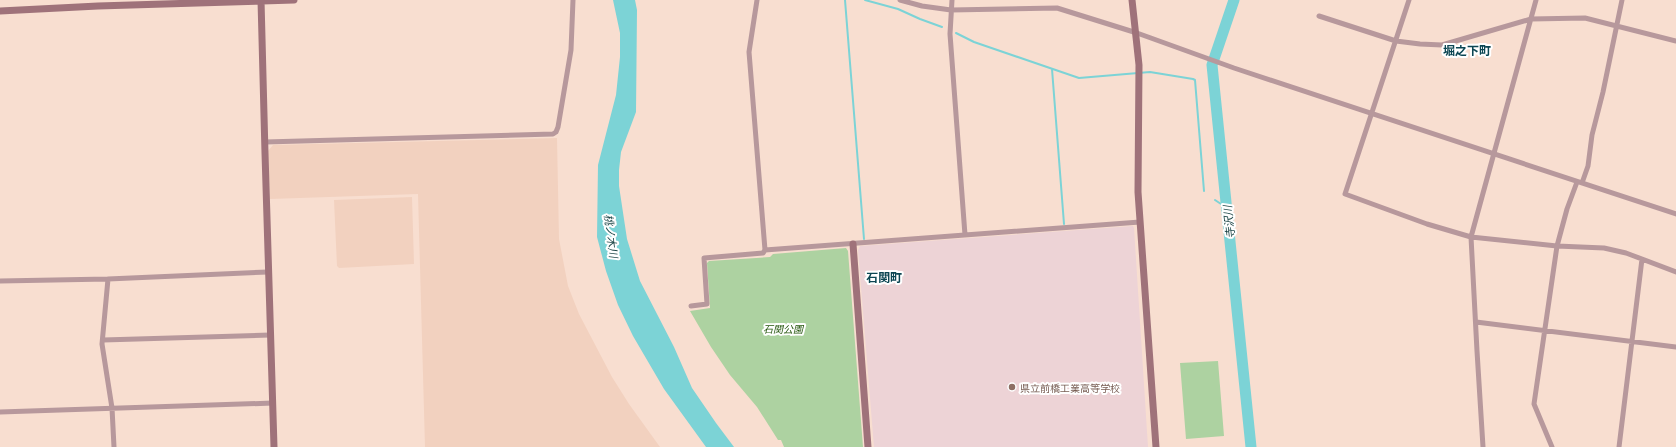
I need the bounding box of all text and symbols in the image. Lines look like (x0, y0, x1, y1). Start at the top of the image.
district label: 堀之下町 (1443, 41, 1491, 59)
water label: 寺沢川 (1218, 204, 1238, 239)
water label: 桃ノ木川 (601, 213, 623, 260)
district label: 石関町 (866, 268, 902, 286)
park label: 石関公園 (763, 321, 805, 336)
place label: 県立前橋工業高等学校 (1020, 380, 1120, 395)
marker: 県立前橋工業高等学校 (1007, 382, 1017, 392)

